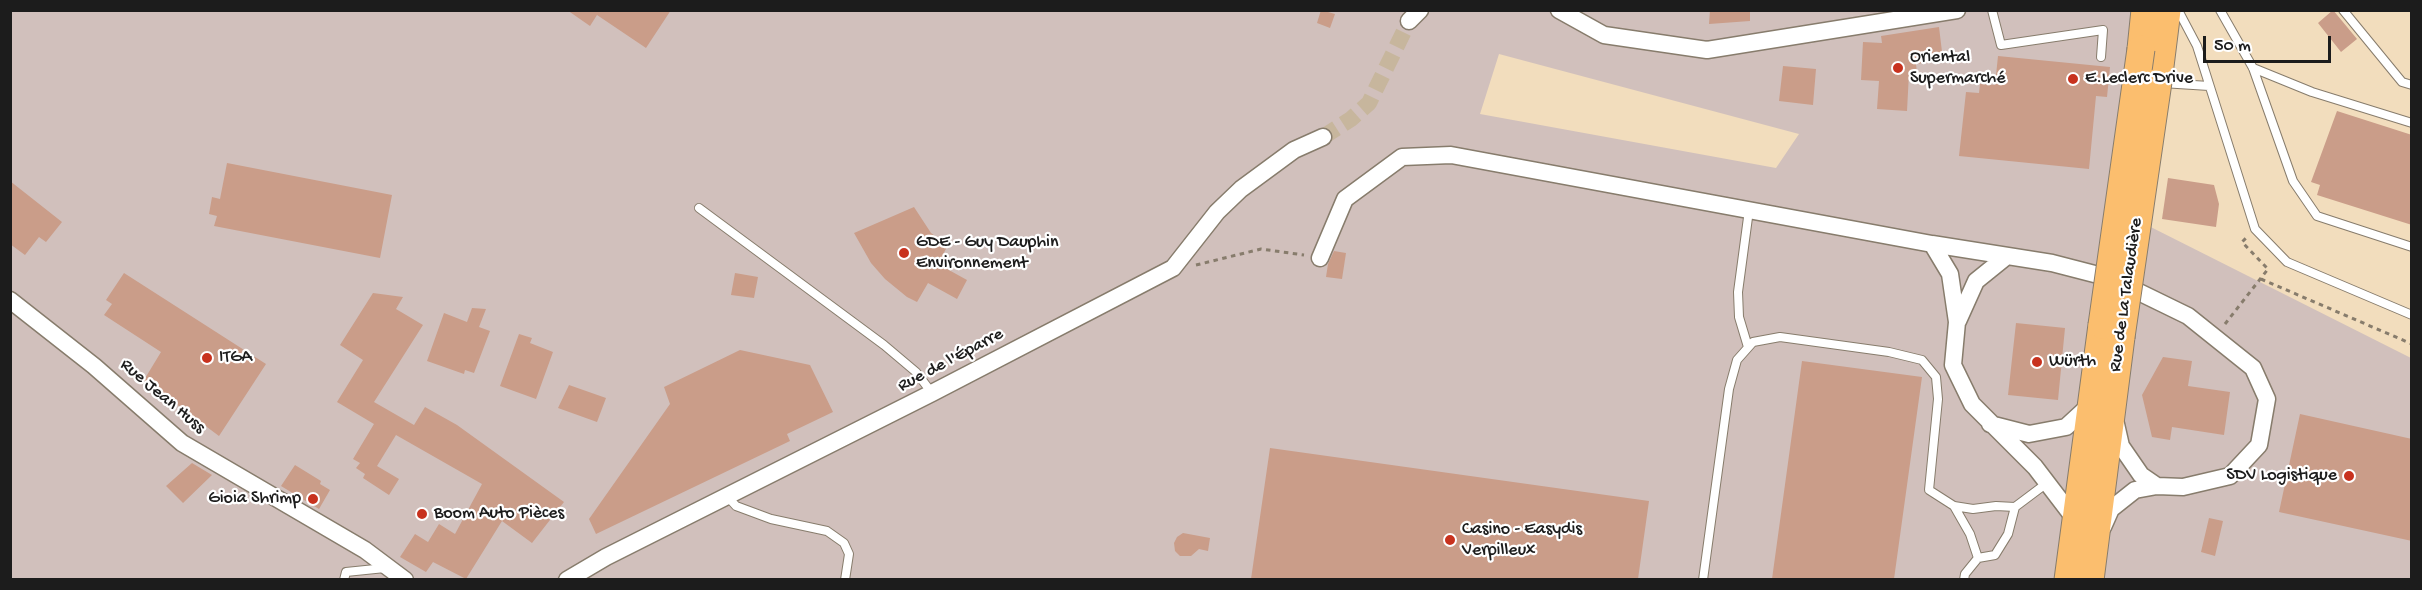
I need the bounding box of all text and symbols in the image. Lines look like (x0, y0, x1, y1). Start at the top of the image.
scale bar (2206, 24, 2334, 62)
text: 50 m (2214, 36, 2251, 57)
place label: Oriental Supermarché (1910, 47, 2006, 90)
marker: Oriental Supermarché (1891, 61, 1905, 75)
place label: E.Leclerc Drive (2085, 68, 2193, 90)
marker: E.Leclerc Drive (2066, 72, 2080, 86)
street label: Rue de La Talaudière (2106, 217, 2148, 373)
place label: GDE - Guy Dauphin Environnement (916, 232, 1059, 274)
marker: GDE - Guy Dauphin Environnement (897, 246, 911, 260)
street label: Rue de l'Éparre (895, 324, 1007, 398)
place label: ITGA (219, 347, 252, 369)
marker: ITGA (200, 351, 214, 365)
place label: Würth (2049, 351, 2096, 373)
street label: Rue Jean Huss (115, 355, 209, 439)
marker: Würth (2030, 355, 2044, 369)
place label: SDV Logistique (2226, 465, 2337, 487)
marker: SDV Logistique (2342, 469, 2356, 483)
place label: Gioia Shrimp (208, 488, 301, 510)
marker: Gioia Shrimp (306, 492, 320, 506)
place label: Boom Auto Pièces (434, 503, 564, 525)
marker: Boom Auto Pièces (415, 507, 429, 521)
place label: Casino - Easydis Verpilleux (1462, 519, 1582, 562)
marker: Casino - Easydis Verpilleux (1443, 533, 1457, 547)

